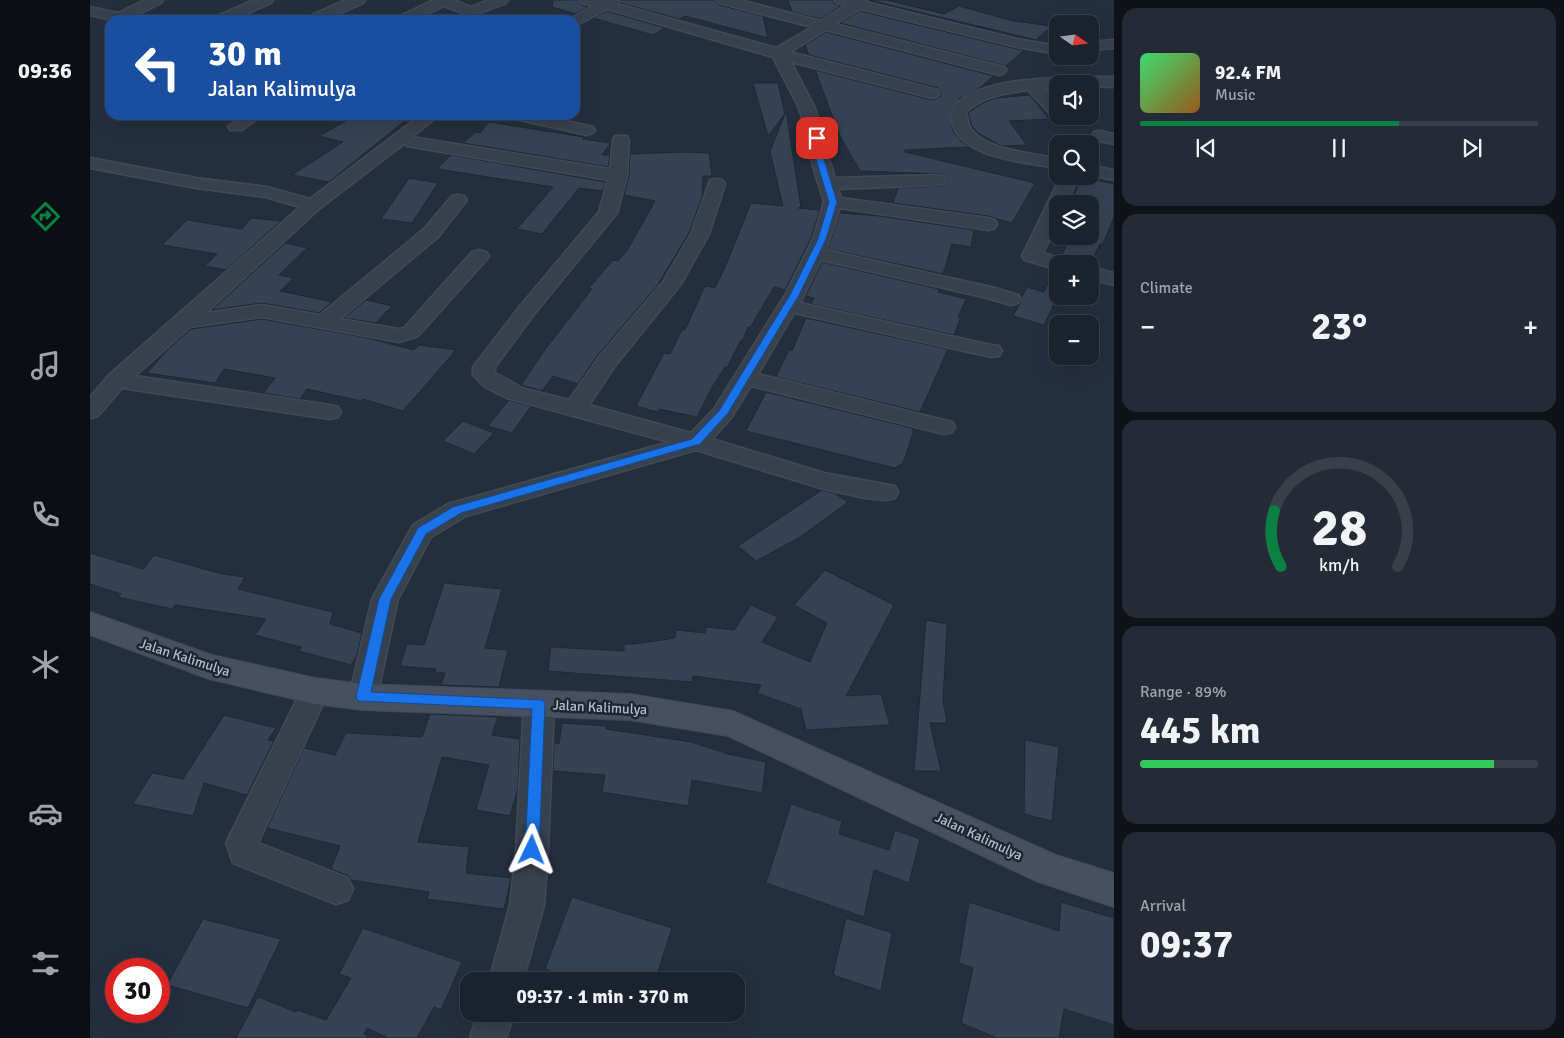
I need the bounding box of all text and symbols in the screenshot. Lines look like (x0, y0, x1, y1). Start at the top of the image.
north arrow (1049, 15, 1099, 65)
map controls (1049, 15, 1099, 365)
text: 30 m (208, 32, 282, 75)
icon: left (125, 35, 190, 100)
text: 09:36 (18, 57, 72, 84)
text: 92.4 FM (1215, 61, 1281, 85)
text: Jalan Kalimulya (208, 75, 356, 102)
button: sound (1049, 75, 1099, 125)
text: Music (1215, 85, 1256, 105)
pin (796, 117, 838, 159)
icon: arrive (803, 124, 831, 152)
icon: previous (1192, 134, 1220, 162)
icon: pause (1325, 134, 1353, 162)
icon: next (1458, 134, 1486, 162)
button: search (1049, 135, 1099, 185)
button: layers (1049, 195, 1099, 245)
icon: directions (28, 199, 63, 234)
button: + (1049, 255, 1099, 305)
text: Climate (1140, 278, 1193, 298)
text: 23° (1311, 303, 1367, 350)
text: − (1140, 310, 1155, 344)
text: + (1523, 310, 1538, 344)
button: − (1049, 315, 1099, 365)
icon: music (28, 348, 63, 383)
text: 28 (1311, 496, 1367, 560)
icon: phone (28, 497, 63, 532)
text: km/h (1319, 554, 1359, 576)
street label: Jalan Kalimulya (137, 635, 232, 680)
icon: climate (28, 647, 63, 682)
text: Range · 89% (1140, 682, 1226, 702)
street label: Jalan Kalimulya (552, 697, 648, 718)
text: 445 km (1140, 707, 1261, 754)
icon: car (28, 796, 63, 831)
street label: Jalan Kalimulya (932, 809, 1025, 864)
position arrow (505, 823, 557, 875)
text: Arrival (1140, 896, 1186, 916)
text: 09:37 (1140, 921, 1233, 968)
icon: filters (28, 946, 63, 981)
speed limit sign: 30 (105, 958, 170, 1023)
text: 09:37 · 1 min · 370 m (516, 985, 689, 1009)

